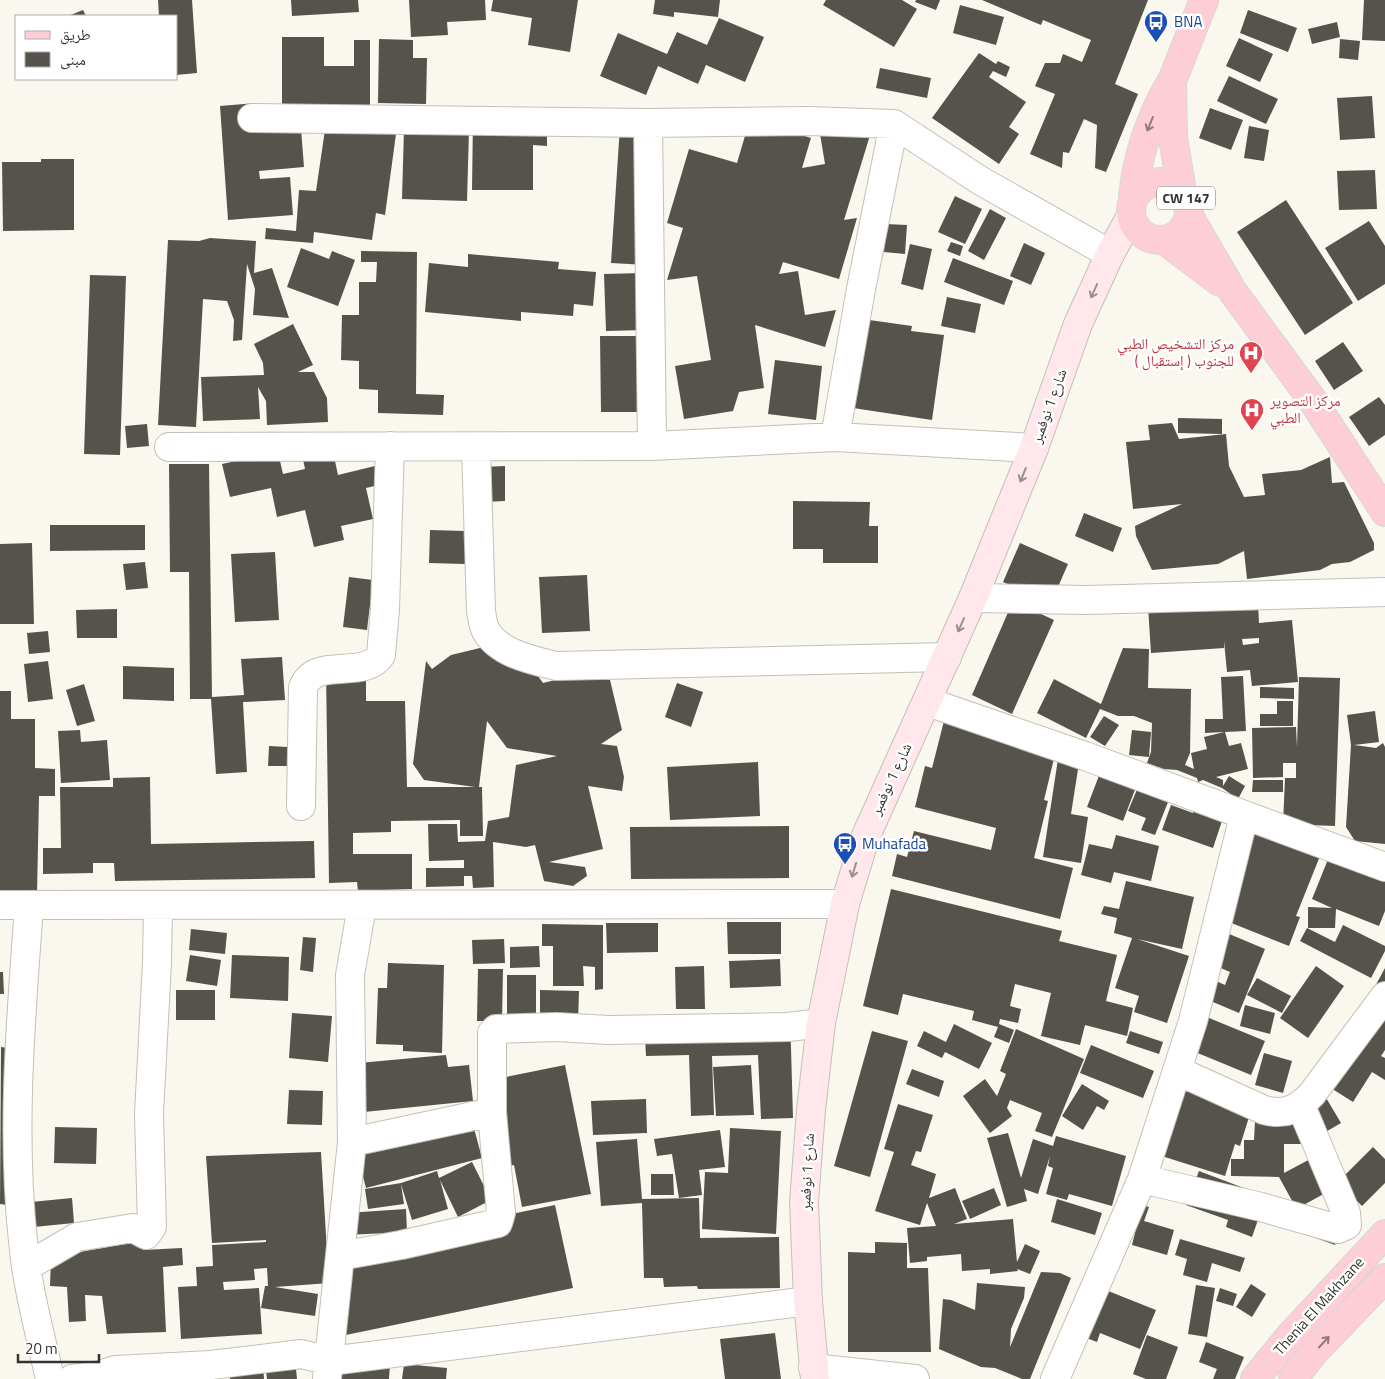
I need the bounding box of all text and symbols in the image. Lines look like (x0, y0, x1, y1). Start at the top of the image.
bus stop icon: BNA (1143, 9, 1169, 43)
place label: BNA (1174, 10, 1202, 33)
legend (15, 15, 178, 80)
text: طريق (60, 23, 91, 46)
text: مبنى (60, 48, 86, 71)
one-way arrow (1144, 116, 1154, 131)
road number: CW 147 (1157, 187, 1215, 210)
one-way arrow (1088, 283, 1098, 298)
place label: مركز التشخيص الطبي للجنوب ( إستقبال ) (1117, 332, 1234, 372)
hospital icon: مركز التشخيص الطبي للجنوب ( إستقبال ) (1238, 340, 1264, 374)
street label: شارع 1 نوفمبر (1024, 365, 1073, 447)
place label: مركز التصوير الطبي (1269, 389, 1341, 430)
hospital icon: مركز التصوير الطبي (1239, 397, 1265, 431)
one-way arrow (1018, 467, 1027, 482)
one-way arrow (956, 617, 966, 632)
street label: شارع 1 نوفمبر (863, 739, 917, 820)
bus stop icon: Muhafada (832, 831, 858, 865)
place label: Muhafada (862, 832, 927, 855)
one-way arrow (849, 862, 859, 878)
street label: شارع 1 نوفمبر (793, 1132, 820, 1212)
street label: Thenia El Makhzane (1268, 1251, 1369, 1360)
scale bar (18, 1332, 99, 1364)
one-way arrow (1318, 1335, 1330, 1348)
text: 20 m (25, 1337, 58, 1360)

